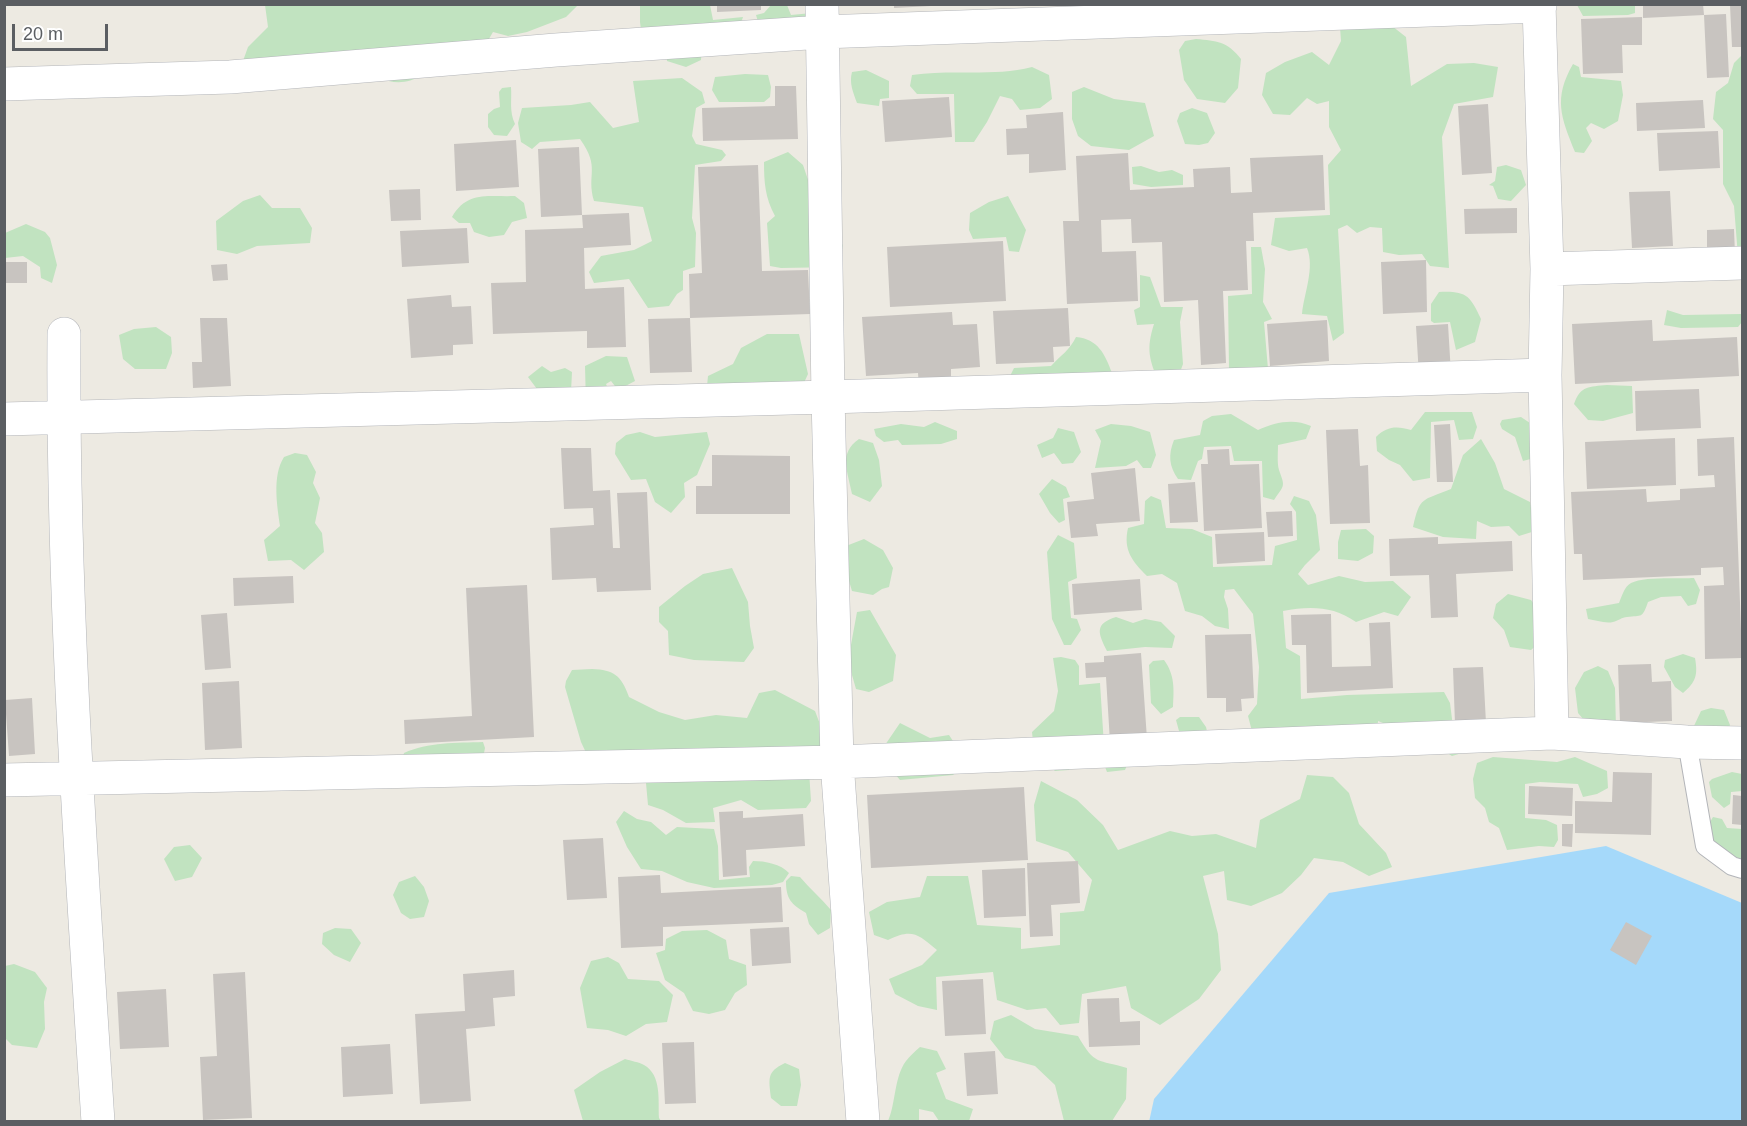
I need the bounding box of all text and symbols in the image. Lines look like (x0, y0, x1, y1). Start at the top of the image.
scale bar (15, 12, 111, 50)
text: 20 m (23, 24, 63, 44)

